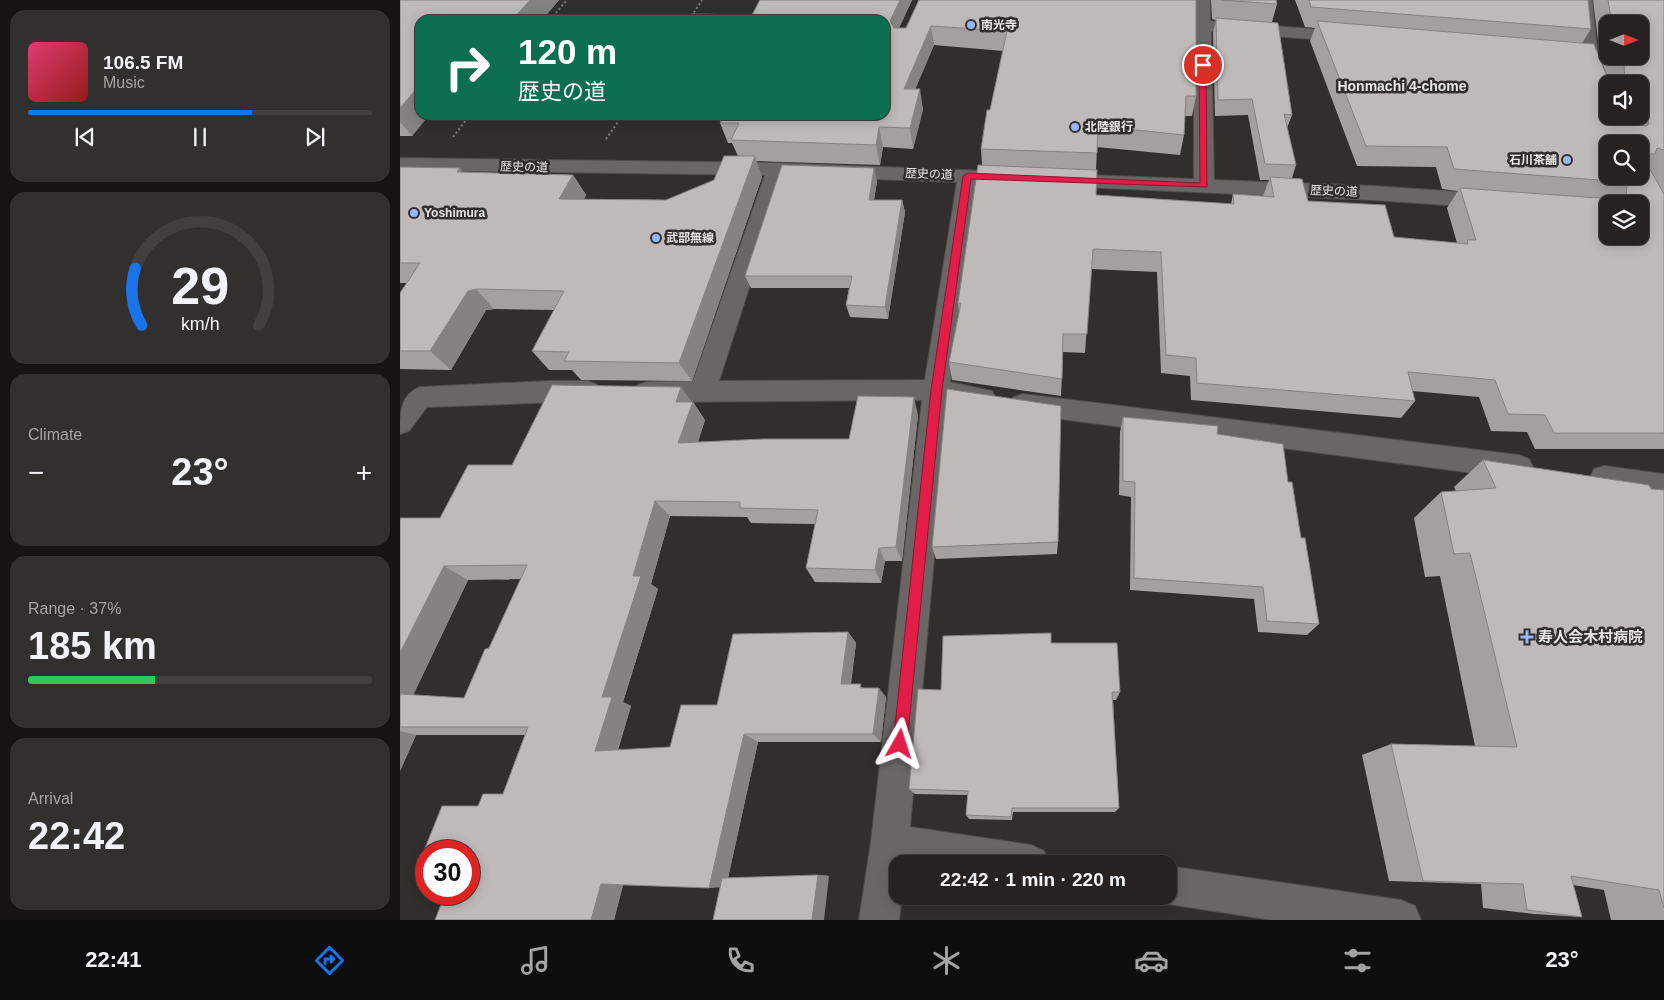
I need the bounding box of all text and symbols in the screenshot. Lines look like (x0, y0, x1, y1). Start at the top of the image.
north arrow (1599, 15, 1649, 65)
map controls (1599, 15, 1649, 245)
place label: 南光寺 (981, 18, 1017, 32)
marker: 南光寺 (965, 19, 977, 31)
text: 120 m (518, 32, 617, 71)
icon: right (435, 35, 500, 100)
pin (1182, 44, 1224, 86)
icon: arrive (1189, 51, 1217, 79)
text: 106.5 FM (103, 52, 183, 73)
text: Music (103, 74, 145, 91)
button: sound (1599, 75, 1649, 125)
district label: Honmachi 4-chome (1337, 78, 1467, 94)
text: 歴史の道 (518, 79, 606, 104)
place label: 北陸銀行 (1085, 120, 1133, 134)
marker: 北陸銀行 (1069, 121, 1081, 133)
icon: previous (71, 123, 99, 151)
icon: pause (186, 123, 214, 151)
icon: next (301, 123, 329, 151)
button: search (1599, 135, 1649, 185)
place label: 石川茶舗 (1509, 153, 1557, 167)
marker: 石川茶舗 (1561, 154, 1573, 166)
street label: 歴史の道 (500, 160, 548, 174)
street label: 歴史の道 (905, 166, 953, 182)
street label: 歴史の道 (1310, 183, 1358, 199)
button: layers (1599, 195, 1649, 245)
place label: Yoshimura (424, 206, 485, 220)
marker: Yoshimura (408, 207, 420, 219)
place label: 武部無線 (666, 231, 714, 245)
marker: 武部無線 (650, 232, 662, 244)
text: 29 (171, 257, 229, 315)
text: km/h (181, 314, 219, 334)
text: Climate (28, 426, 82, 443)
text: 23° (171, 451, 229, 493)
text: − (28, 457, 44, 488)
text: + (356, 457, 372, 488)
text: Range · 37% (28, 600, 121, 617)
text: 185 km (28, 625, 157, 667)
place label: 寿人会木村病院 (1538, 628, 1643, 645)
marker: 寿人会木村病院 (1520, 630, 1534, 644)
position arrow (873, 717, 925, 769)
text: Arrival (28, 790, 73, 807)
text: 22:42 (28, 815, 125, 857)
speed limit sign: 30 (415, 840, 480, 905)
text: 22:42 · 1 min · 220 m (940, 869, 1126, 890)
icon: directions (312, 943, 347, 978)
icon: music (518, 943, 553, 978)
icon: phone (723, 943, 758, 978)
icon: climate (929, 943, 964, 978)
icon: car (1134, 943, 1169, 978)
icon: filters (1340, 943, 1375, 978)
text: 22:41 (85, 947, 142, 972)
text: 23° (1545, 947, 1579, 972)

